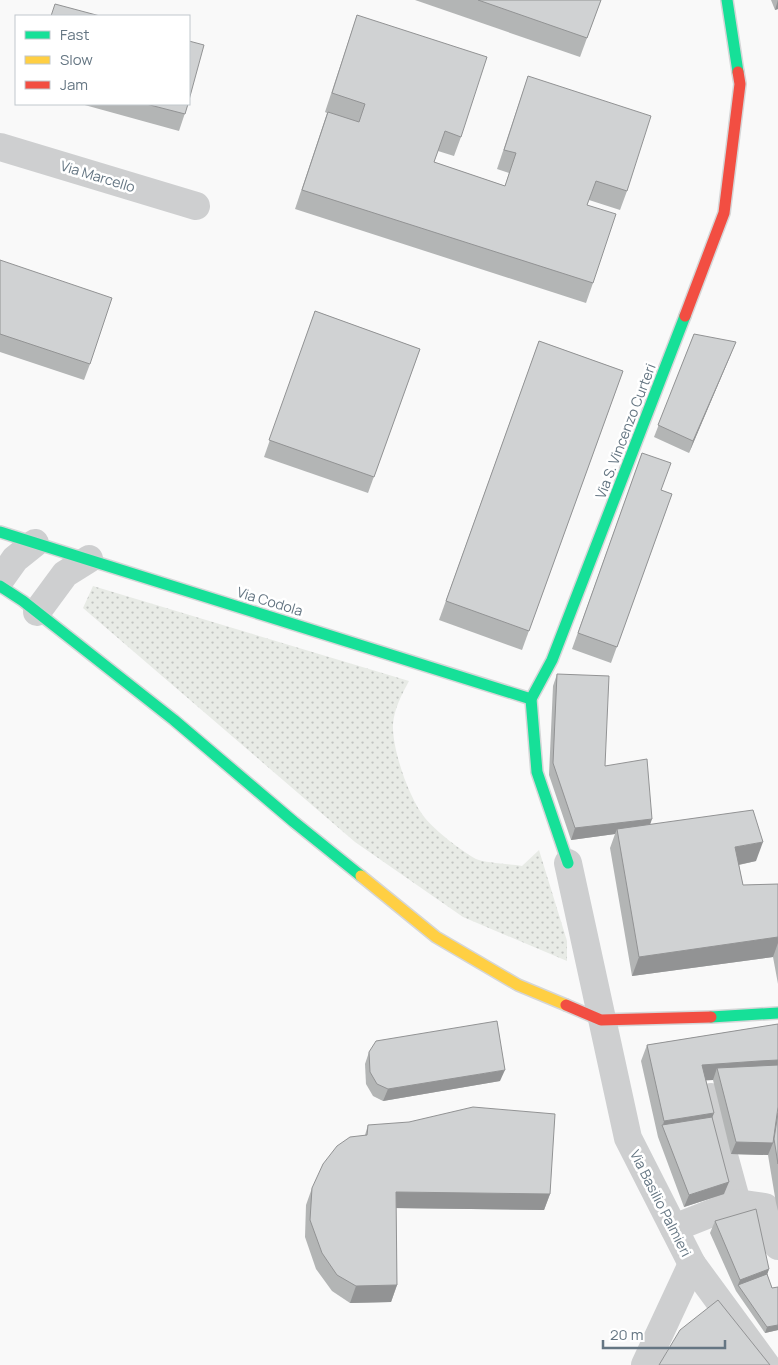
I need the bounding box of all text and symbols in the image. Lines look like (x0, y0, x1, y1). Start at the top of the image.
legend (15, 15, 190, 105)
text: Fast (60, 24, 89, 45)
text: Slow (60, 49, 93, 70)
text: Jam (60, 74, 88, 95)
street label: Via Marcello (58, 156, 138, 196)
street label: Via S. Vincenzo Curteri (590, 361, 660, 501)
street label: Via Codola (235, 582, 305, 620)
street label: Via Basilio Palmieri (626, 1146, 696, 1260)
scale bar (603, 1318, 726, 1350)
text: 20 m (610, 1324, 643, 1345)

